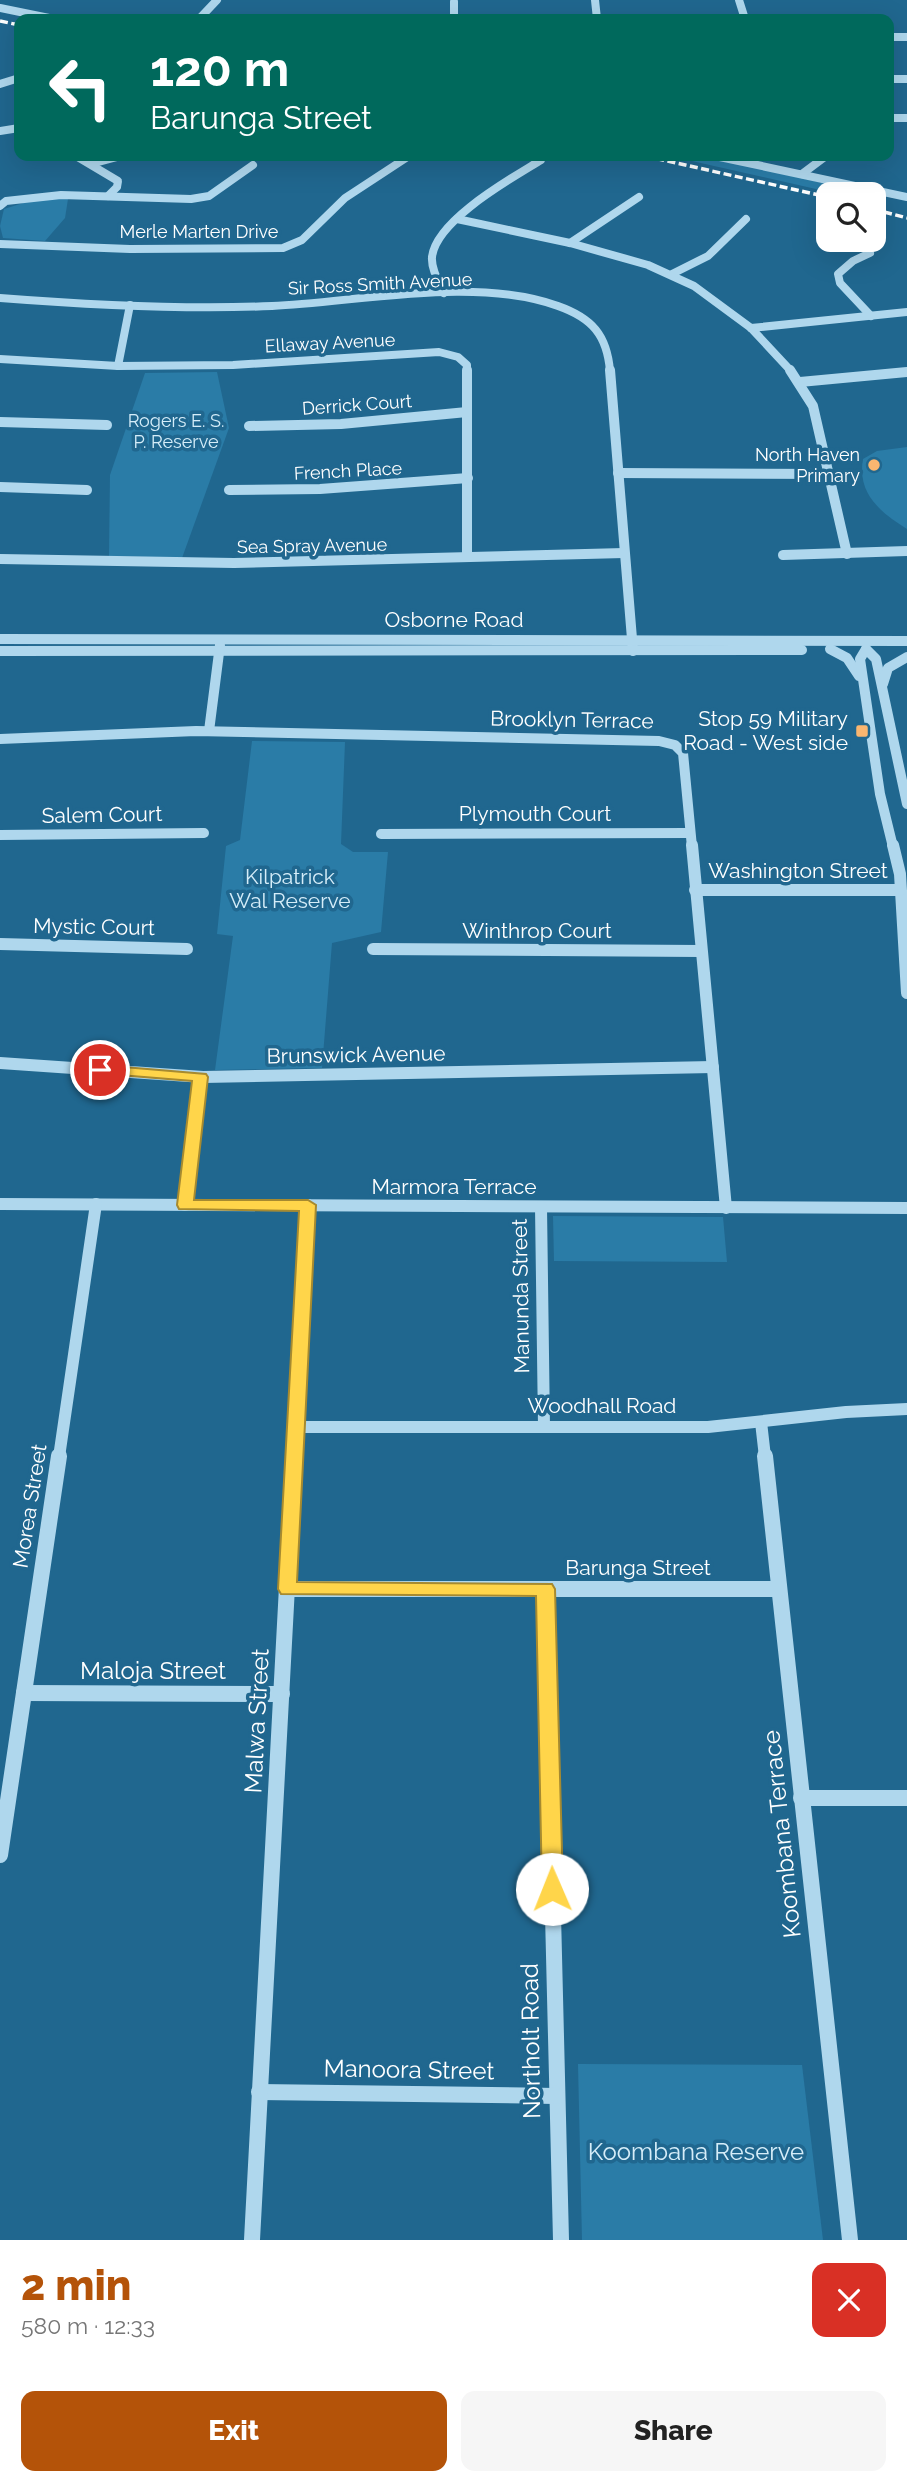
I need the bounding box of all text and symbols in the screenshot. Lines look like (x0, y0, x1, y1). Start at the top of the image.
text: 120 m (150, 40, 289, 97)
icon: left (35, 42, 126, 133)
text: Barunga Street (150, 99, 372, 136)
map controls (816, 182, 886, 252)
button: search (816, 182, 886, 252)
street label: Merle Marten Drive (120, 221, 279, 242)
street label: Sir Ross Smith Avenue (287, 268, 473, 299)
street label: Ellaway Avenue (264, 329, 396, 356)
street label: Derrick Court (301, 390, 413, 419)
park label: Rogers E. S. P. Reserve (128, 410, 224, 452)
place label: North Haven Primary (755, 444, 860, 486)
street label: French Place (293, 457, 403, 484)
marker: North Haven Primary (866, 457, 882, 473)
street label: Sea Spray Avenue (237, 534, 388, 557)
street label: Osborne Road (384, 607, 524, 632)
street label: Brooklyn Terrace (490, 706, 654, 733)
place label: Stop 59 Military Road - West side (683, 706, 848, 755)
marker: Stop 59 Military Road - West side (854, 723, 870, 739)
street label: Salem Court (41, 801, 163, 828)
street label: Plymouth Court (459, 801, 611, 826)
street label: Washington Street (708, 858, 888, 883)
park label: Kilpatrick Wal Reserve (229, 864, 351, 913)
street label: Mystic Court (33, 913, 155, 940)
street label: Winthrop Court (462, 918, 612, 943)
pin (70, 1040, 130, 1100)
street label: Brunswick Avenue (266, 1040, 446, 1069)
icon: arrive (81, 1051, 119, 1089)
street label: Marmora Terrace (371, 1174, 537, 1199)
street label: Manunda Street (507, 1218, 534, 1374)
street label: Woodhall Road (528, 1393, 676, 1418)
street label: Morea Street (7, 1442, 52, 1570)
street label: Barunga Street (565, 1555, 711, 1580)
street label: Malwa Street (238, 1648, 275, 1794)
street label: Maloja Street (80, 1656, 226, 1685)
street label: Koombana Terrace (756, 1729, 807, 1939)
position arrow (515, 1852, 589, 1926)
street label: Northolt Road (515, 1963, 546, 2119)
street label: Manoora Street (323, 2054, 495, 2085)
park label: Koombana Reserve (588, 2137, 804, 2166)
text: 2 min (21, 2261, 131, 2310)
button: close (812, 2263, 886, 2337)
text: 580 m · 12:33 (21, 2312, 155, 2339)
button: Exit (21, 2391, 447, 2471)
button: Share (461, 2391, 886, 2471)

